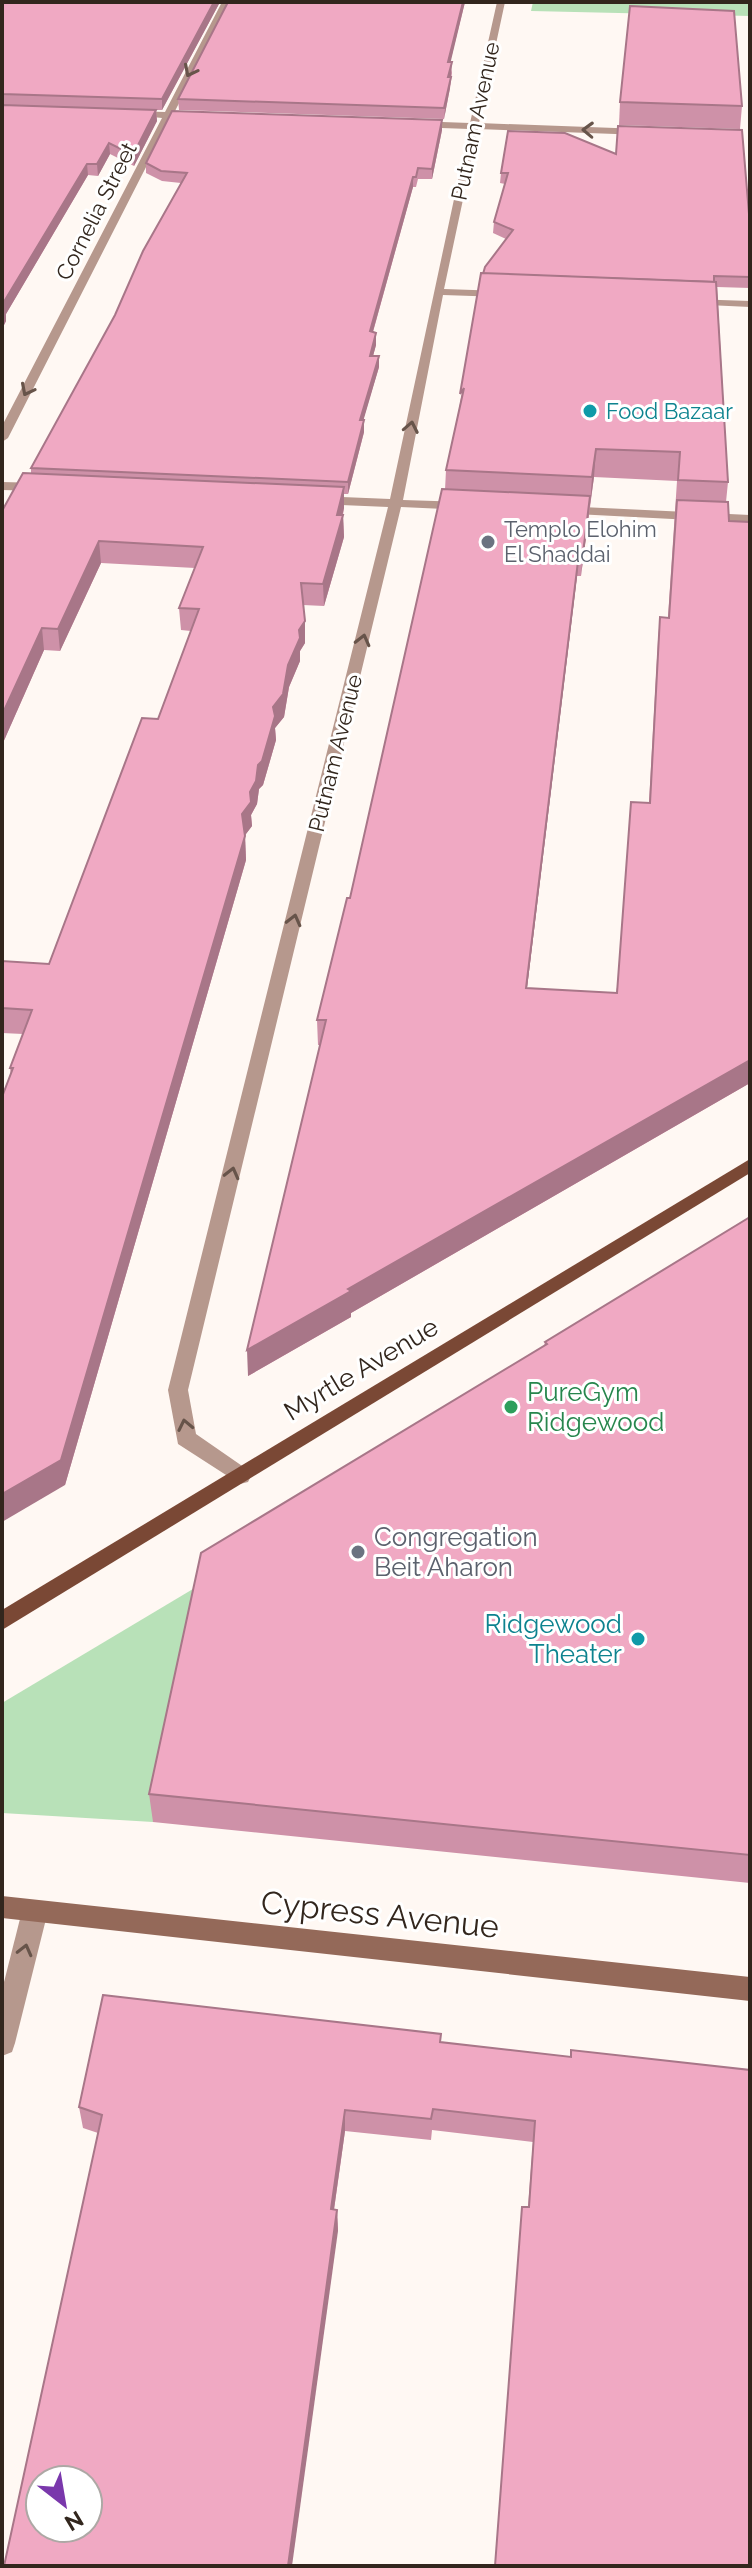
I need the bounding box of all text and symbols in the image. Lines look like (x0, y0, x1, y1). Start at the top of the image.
street label: Putnam Avenue (446, 39, 504, 203)
one-way arrow (184, 63, 200, 78)
one-way arrow (581, 121, 594, 138)
street label: Cornelia Street (50, 137, 142, 284)
one-way arrow (21, 381, 36, 396)
place label: Food Bazaar (606, 398, 733, 424)
marker: Food Bazaar (581, 402, 599, 420)
one-way arrow (402, 420, 419, 433)
place label: Templo Elohim El Shaddai (504, 516, 657, 567)
marker: Templo Elohim El Shaddai (479, 533, 497, 551)
one-way arrow (353, 634, 370, 648)
street label: Putnam Avenue (303, 672, 367, 834)
one-way arrow (285, 914, 302, 928)
one-way arrow (222, 1166, 239, 1180)
street label: Myrtle Avenue (279, 1311, 443, 1427)
place label: PureGym Ridgewood (527, 1377, 664, 1437)
marker: PureGym Ridgewood (502, 1398, 520, 1416)
one-way arrow (177, 1419, 194, 1433)
place label: Congregation Beit Aharon (374, 1522, 538, 1582)
marker: Congregation Beit Aharon (349, 1543, 367, 1561)
place label: Ridgewood Theater (485, 1609, 622, 1669)
marker: Ridgewood Theater (629, 1630, 647, 1648)
street label: Cypress Avenue (259, 1883, 501, 1945)
one-way arrow (16, 1943, 33, 1957)
north arrow (24, 2464, 104, 2544)
text: N (60, 2506, 88, 2537)

